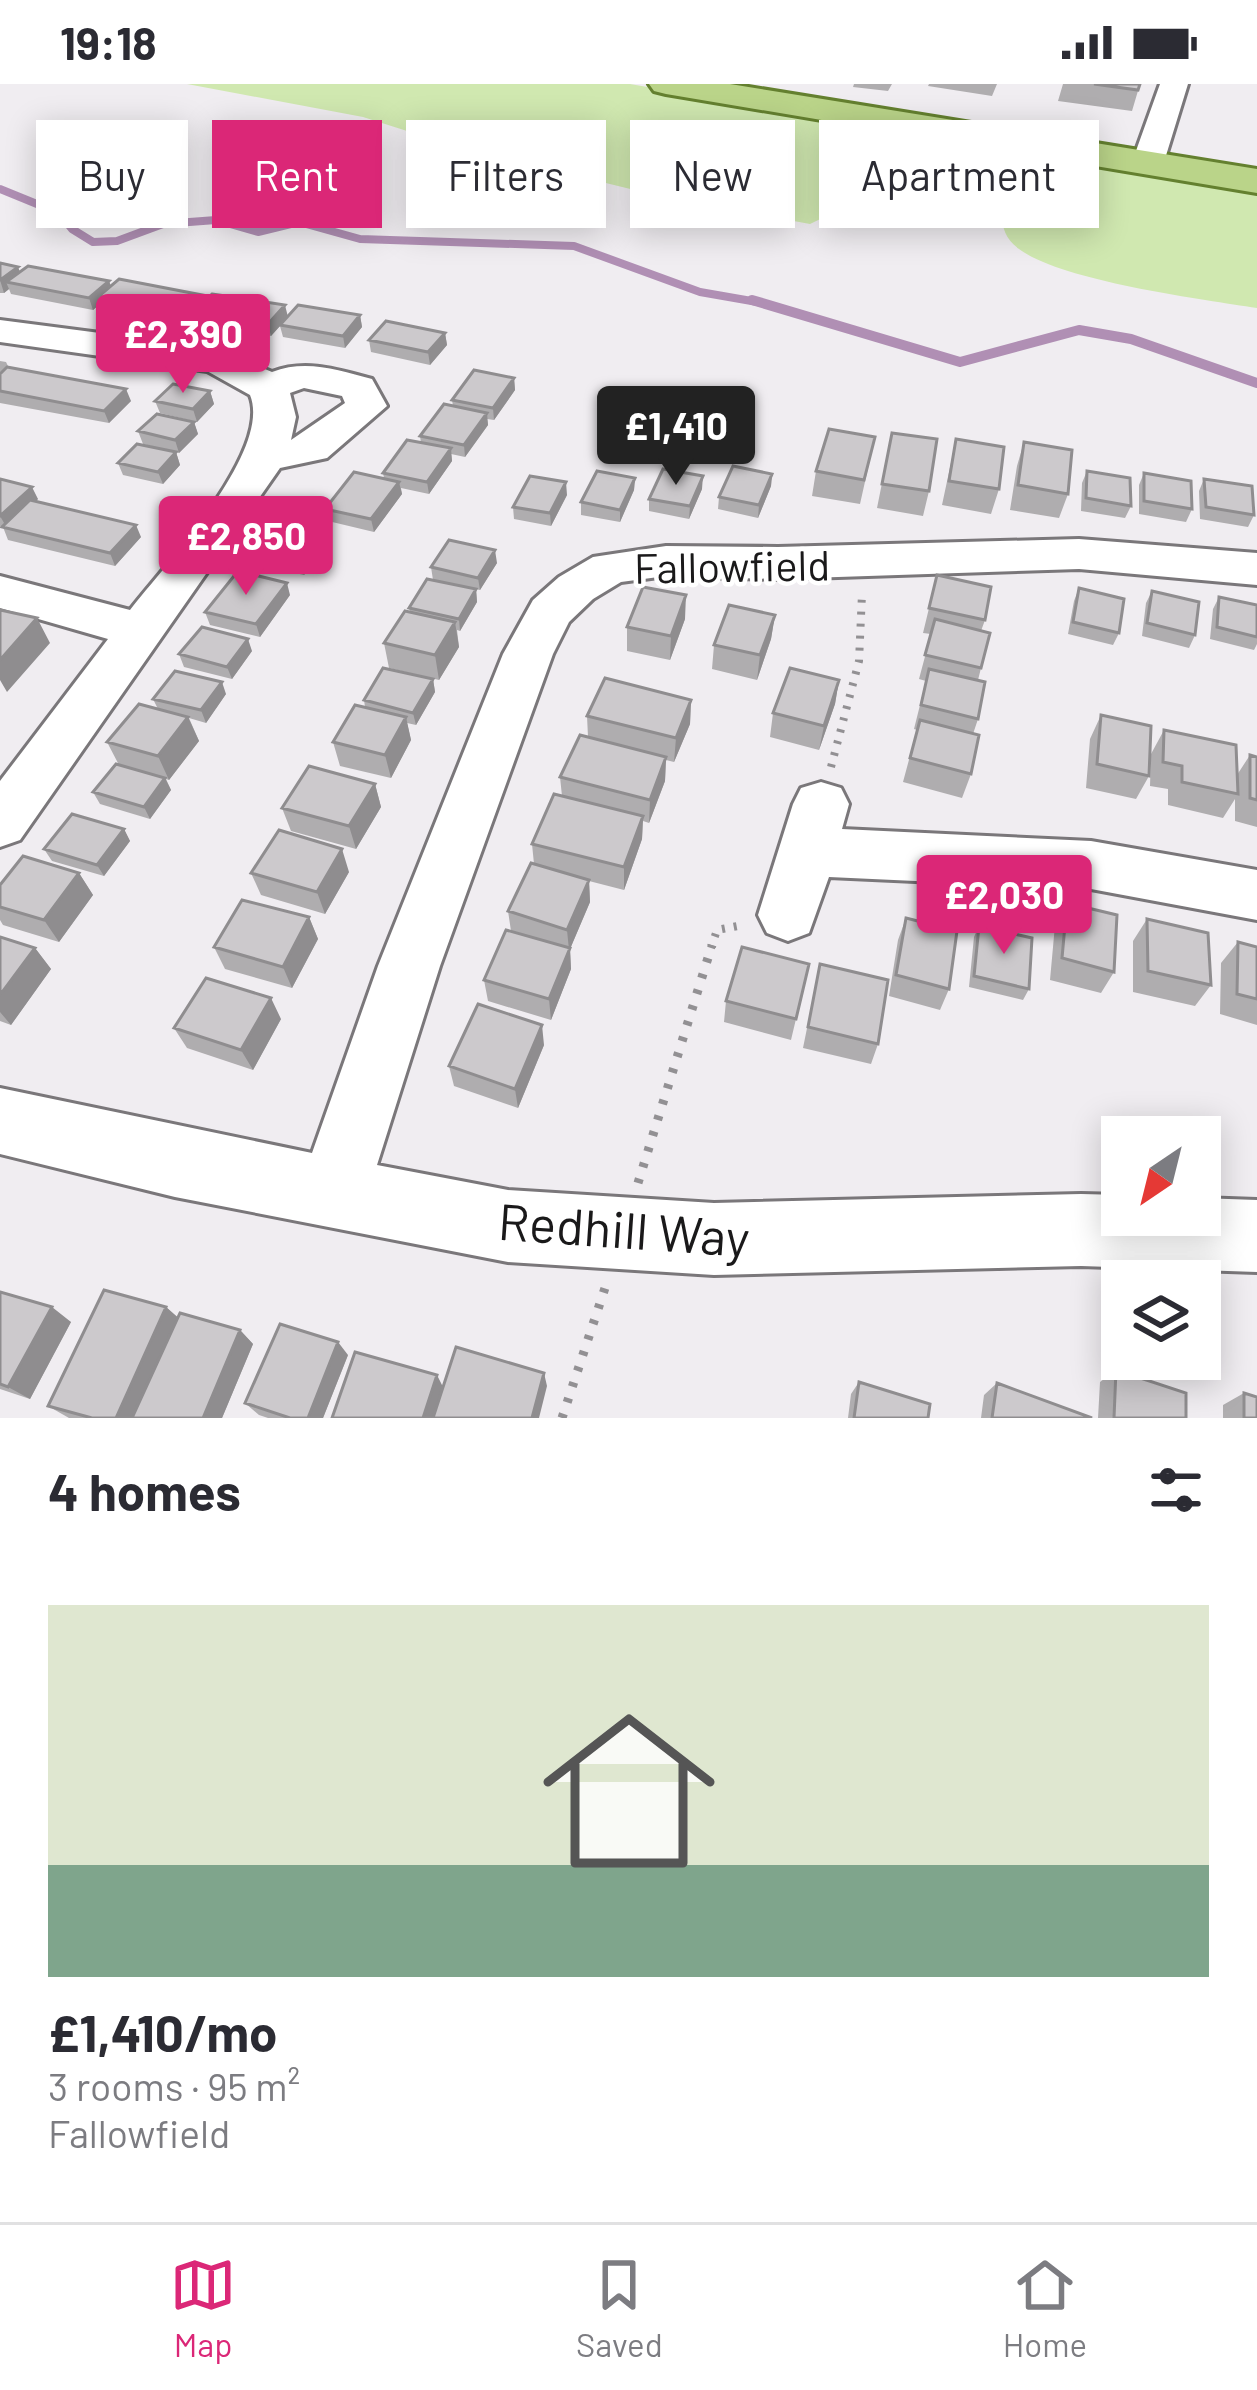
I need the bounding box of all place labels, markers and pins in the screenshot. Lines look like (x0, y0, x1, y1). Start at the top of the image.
pin: £2,390 (85, 294, 281, 396)
pin: £1,410 (578, 386, 774, 488)
pin: £2,850 (148, 496, 344, 598)
pin: £2,030 (906, 855, 1102, 957)

